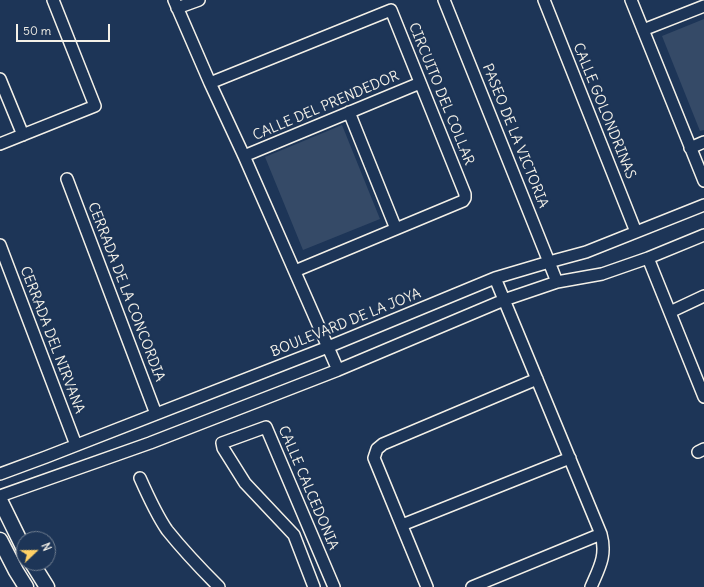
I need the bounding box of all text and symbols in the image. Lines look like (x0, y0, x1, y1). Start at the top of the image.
scale bar (18, 16, 112, 42)
street label: CIRCUITO DEL COLLAR (405, 20, 477, 168)
text: 50 m (23, 23, 51, 38)
street label: CALLE GOLONDRINAS (569, 41, 639, 181)
street label: PASEO DE LA VICTORIA (478, 61, 552, 211)
street label: CALLE DEL PRENDEDOR (250, 68, 402, 144)
street label: CERRADA DE LA CONCORDIA (84, 200, 168, 384)
street label: CERRADA DEL NIRVANA (16, 264, 88, 416)
street label: BOULEVARD DE LA JOYA (268, 285, 424, 361)
street label: CALLE CALCEDONIA (274, 423, 342, 553)
north arrow (16, 531, 56, 571)
text: N (38, 541, 54, 553)

